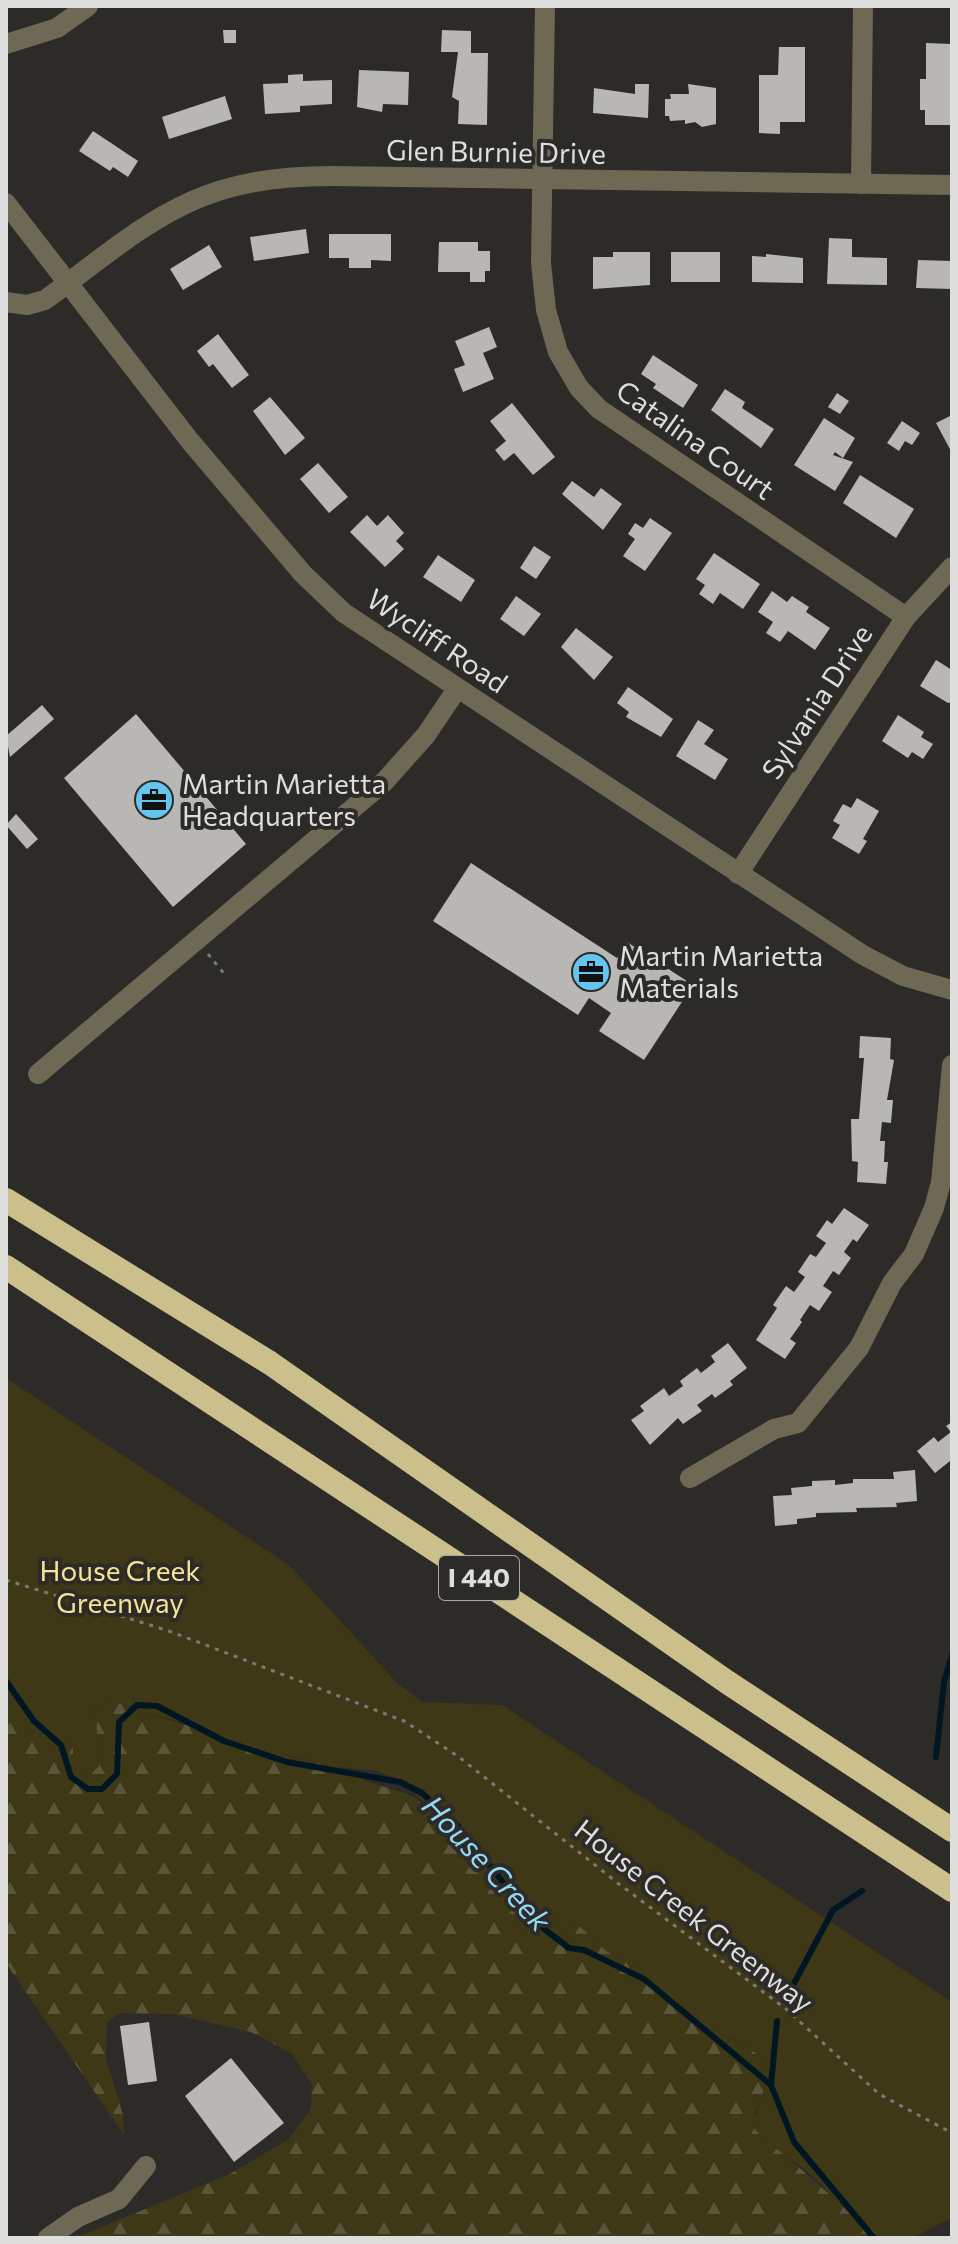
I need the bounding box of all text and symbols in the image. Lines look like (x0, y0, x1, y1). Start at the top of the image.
street label: Glen Burnie Drive (386, 132, 606, 170)
street label: Catalina Court (610, 372, 781, 506)
street label: Wycliff Road (361, 581, 514, 700)
street label: Sylvania Drive (754, 618, 879, 785)
place label: Martin Marietta Headquarters (182, 766, 386, 832)
office icon: Martin Marietta Headquarters (133, 779, 175, 821)
place label: Martin Marietta Materials (619, 938, 823, 1004)
office icon: Martin Marietta Materials (570, 951, 612, 993)
park label: House Creek Greenway (40, 1553, 200, 1619)
road number: I 440 (439, 1556, 519, 1600)
water label: House Creek (416, 1787, 561, 1938)
street label: House Creek Greenway (568, 1811, 821, 2019)

